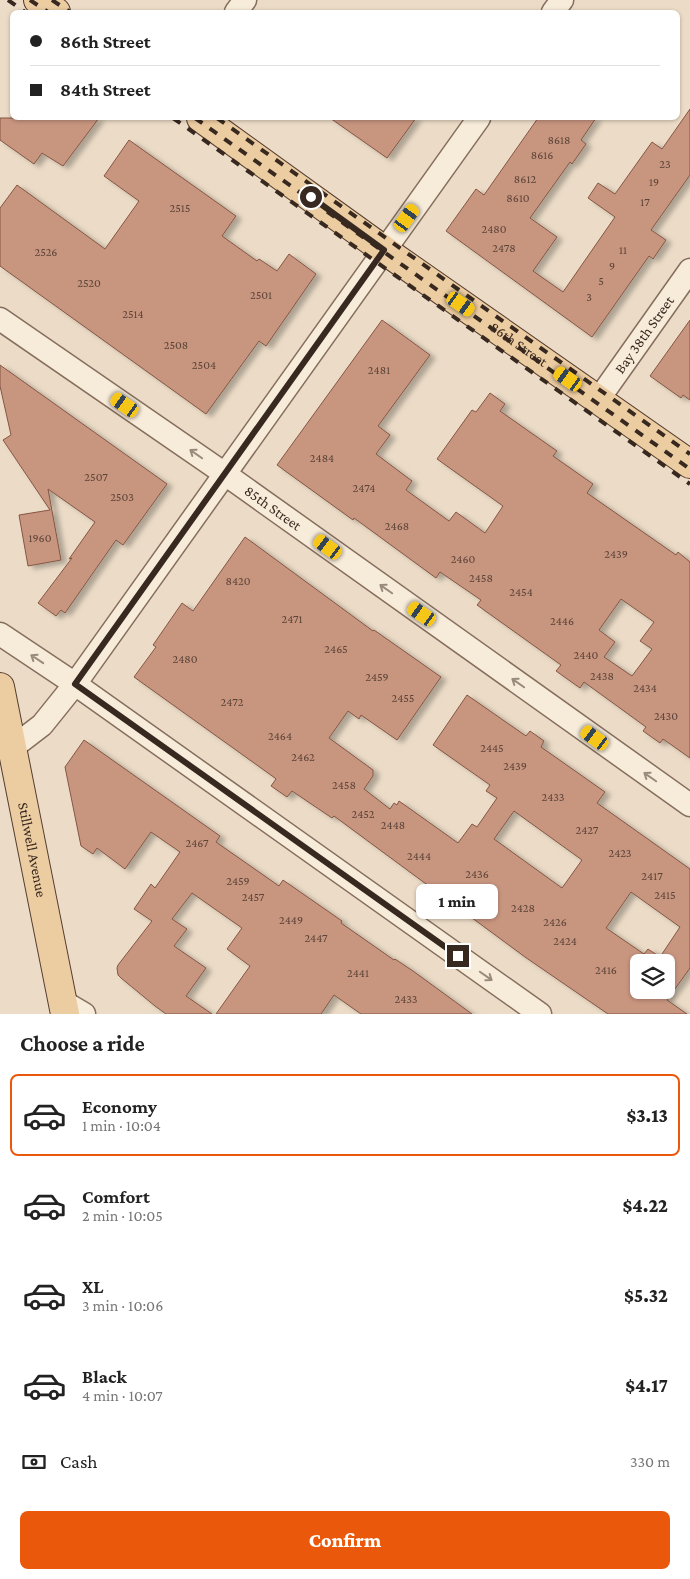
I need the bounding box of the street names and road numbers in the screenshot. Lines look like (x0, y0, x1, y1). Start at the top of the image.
street label: Bay 38th Street (611, 292, 678, 376)
street label: 86th Street (487, 319, 551, 370)
street label: 85th Street (241, 482, 305, 534)
street label: Stillwell Avenue (15, 801, 50, 899)

